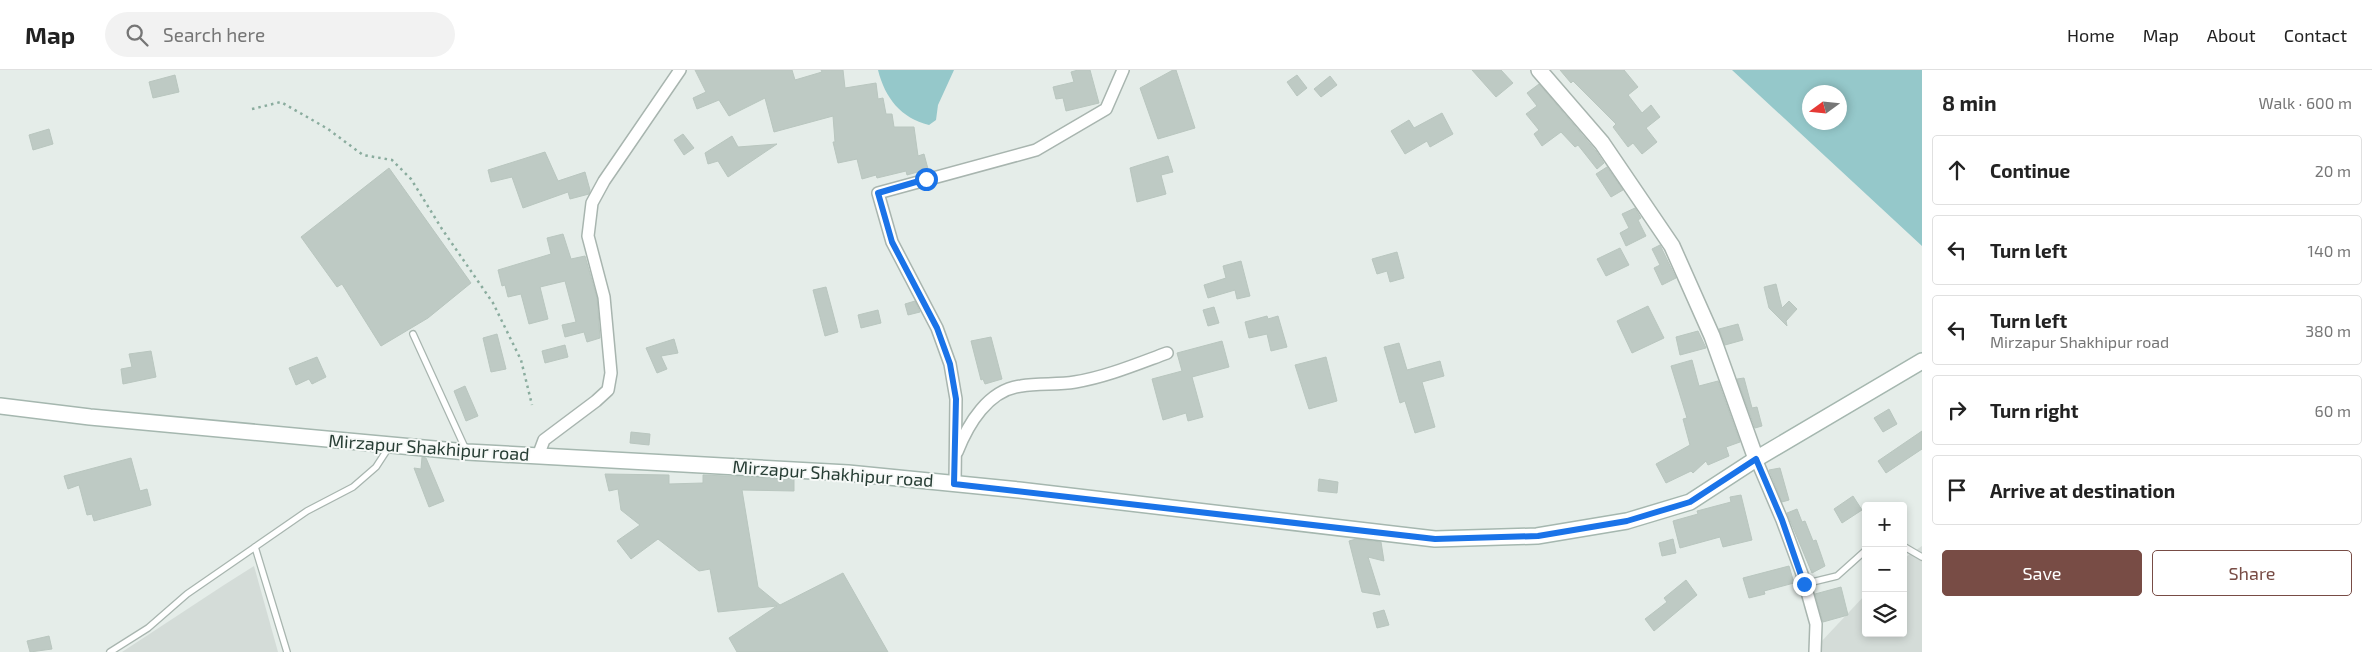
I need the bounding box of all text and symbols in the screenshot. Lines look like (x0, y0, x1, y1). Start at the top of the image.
search box (105, 12, 455, 57)
text: Map (25, 20, 75, 49)
icon: search (123, 21, 151, 49)
text: Search here (163, 23, 265, 46)
text: Home (2067, 24, 2115, 46)
text: Map (2143, 24, 2179, 46)
text: About (2207, 24, 2256, 46)
text: Contact (2284, 24, 2347, 46)
north arrow (1802, 85, 1847, 130)
text: 8 min (1942, 90, 1997, 115)
text: Walk · 600 m (2259, 93, 2352, 112)
icon: ahead (1943, 156, 1971, 184)
text: Continue (1990, 159, 2070, 182)
text: 20 m (2315, 161, 2351, 180)
route start (915, 168, 938, 191)
icon: left (1943, 236, 1971, 264)
text: Turn left (1990, 239, 2067, 262)
text: 140 m (2308, 241, 2351, 260)
text: Turn left (1990, 309, 2067, 332)
icon: left (1943, 316, 1971, 344)
text: 380 m (2305, 321, 2351, 340)
text: Mirzapur Shakhipur road (1990, 332, 2169, 351)
icon: right (1943, 396, 1971, 424)
text: Turn right (1990, 399, 2078, 422)
text: 60 m (2315, 401, 2351, 420)
street label: Mirzapur Shakhipur road (328, 429, 530, 465)
street label: Mirzapur Shakhipur road (732, 455, 934, 491)
icon: arrive (1943, 476, 1971, 504)
text: Arrive at destination (1990, 479, 2175, 502)
map controls (1862, 502, 1907, 637)
button: + (1862, 502, 1907, 547)
button: − (1862, 547, 1907, 592)
button: Save (1942, 550, 2142, 596)
button: Share (2152, 550, 2352, 596)
route end (1793, 573, 1816, 596)
button: layers (1862, 592, 1907, 637)

